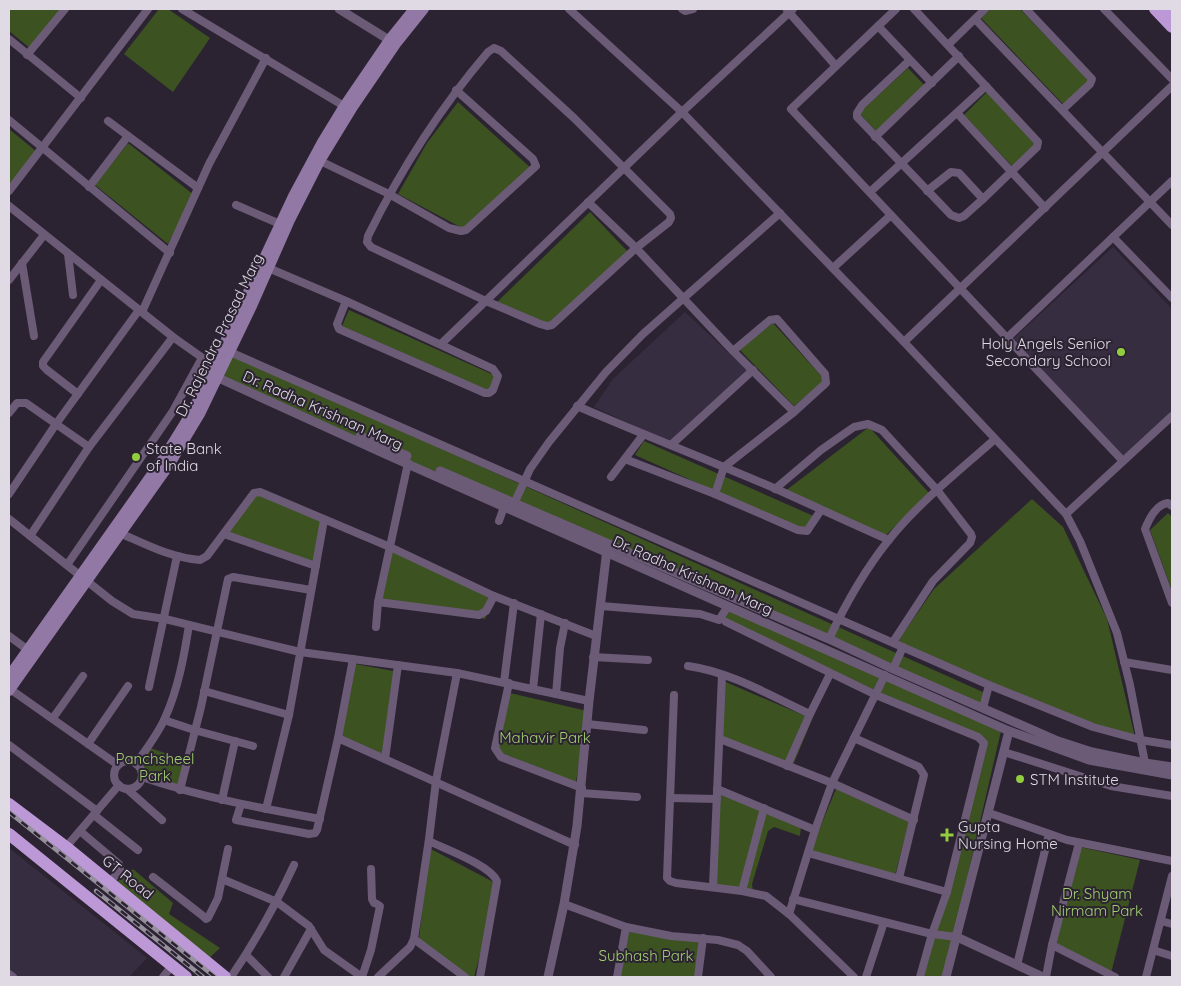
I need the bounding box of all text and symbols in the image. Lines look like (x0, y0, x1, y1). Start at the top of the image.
street label: Dr. Rajendra Prasad Marg (171, 250, 267, 420)
place label: Holy Angels Senior Secondary School (981, 334, 1111, 370)
marker: Holy Angels Senior Secondary School (1115, 346, 1127, 358)
street label: Dr. Radha Krishnan Marg (240, 366, 406, 454)
place label: State Bank of India (146, 439, 222, 475)
marker: State Bank of India (130, 451, 142, 463)
street label: Dr. Radha Krishnan Marg (610, 531, 776, 619)
park label: Mahavir Park (499, 728, 591, 747)
park label: Panchsheel Park (116, 749, 194, 785)
place label: STM Institute (1030, 770, 1119, 789)
marker: STM Institute (1014, 773, 1026, 785)
place label: Gupta Nursing Home (958, 817, 1058, 853)
marker: Gupta Nursing Home (940, 828, 954, 842)
street label: GT Road (99, 851, 157, 903)
park label: Dr. Shyam Nirmam Park (1051, 884, 1143, 920)
park label: Subhash Park (598, 946, 694, 965)

